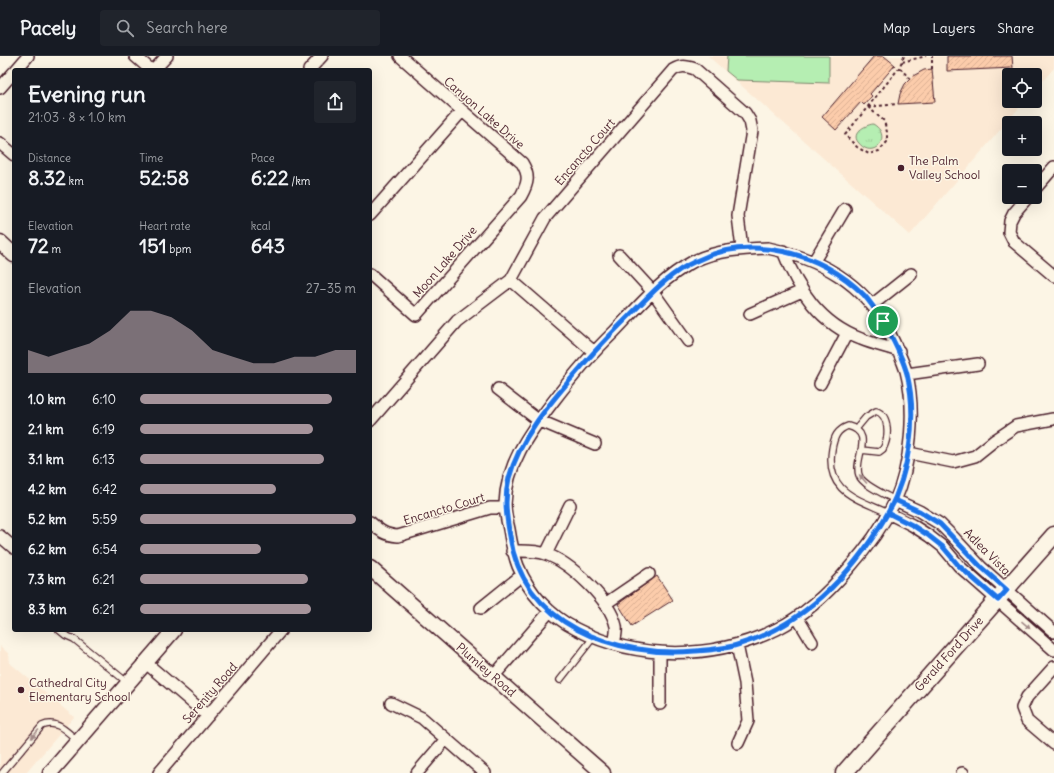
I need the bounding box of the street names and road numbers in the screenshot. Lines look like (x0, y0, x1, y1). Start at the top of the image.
street label: Canyon Lake Drive (441, 74, 528, 152)
street label: Encancto Court (551, 115, 618, 188)
street label: Moon Lake Drive (409, 223, 480, 301)
street label: Encancto Court (402, 489, 486, 528)
street label: Adlea Vista (961, 525, 1014, 578)
street label: Gerald Ford Drive (911, 613, 986, 694)
street label: Plumley Road (453, 640, 519, 700)
street label: Serenity Road (179, 659, 240, 726)

